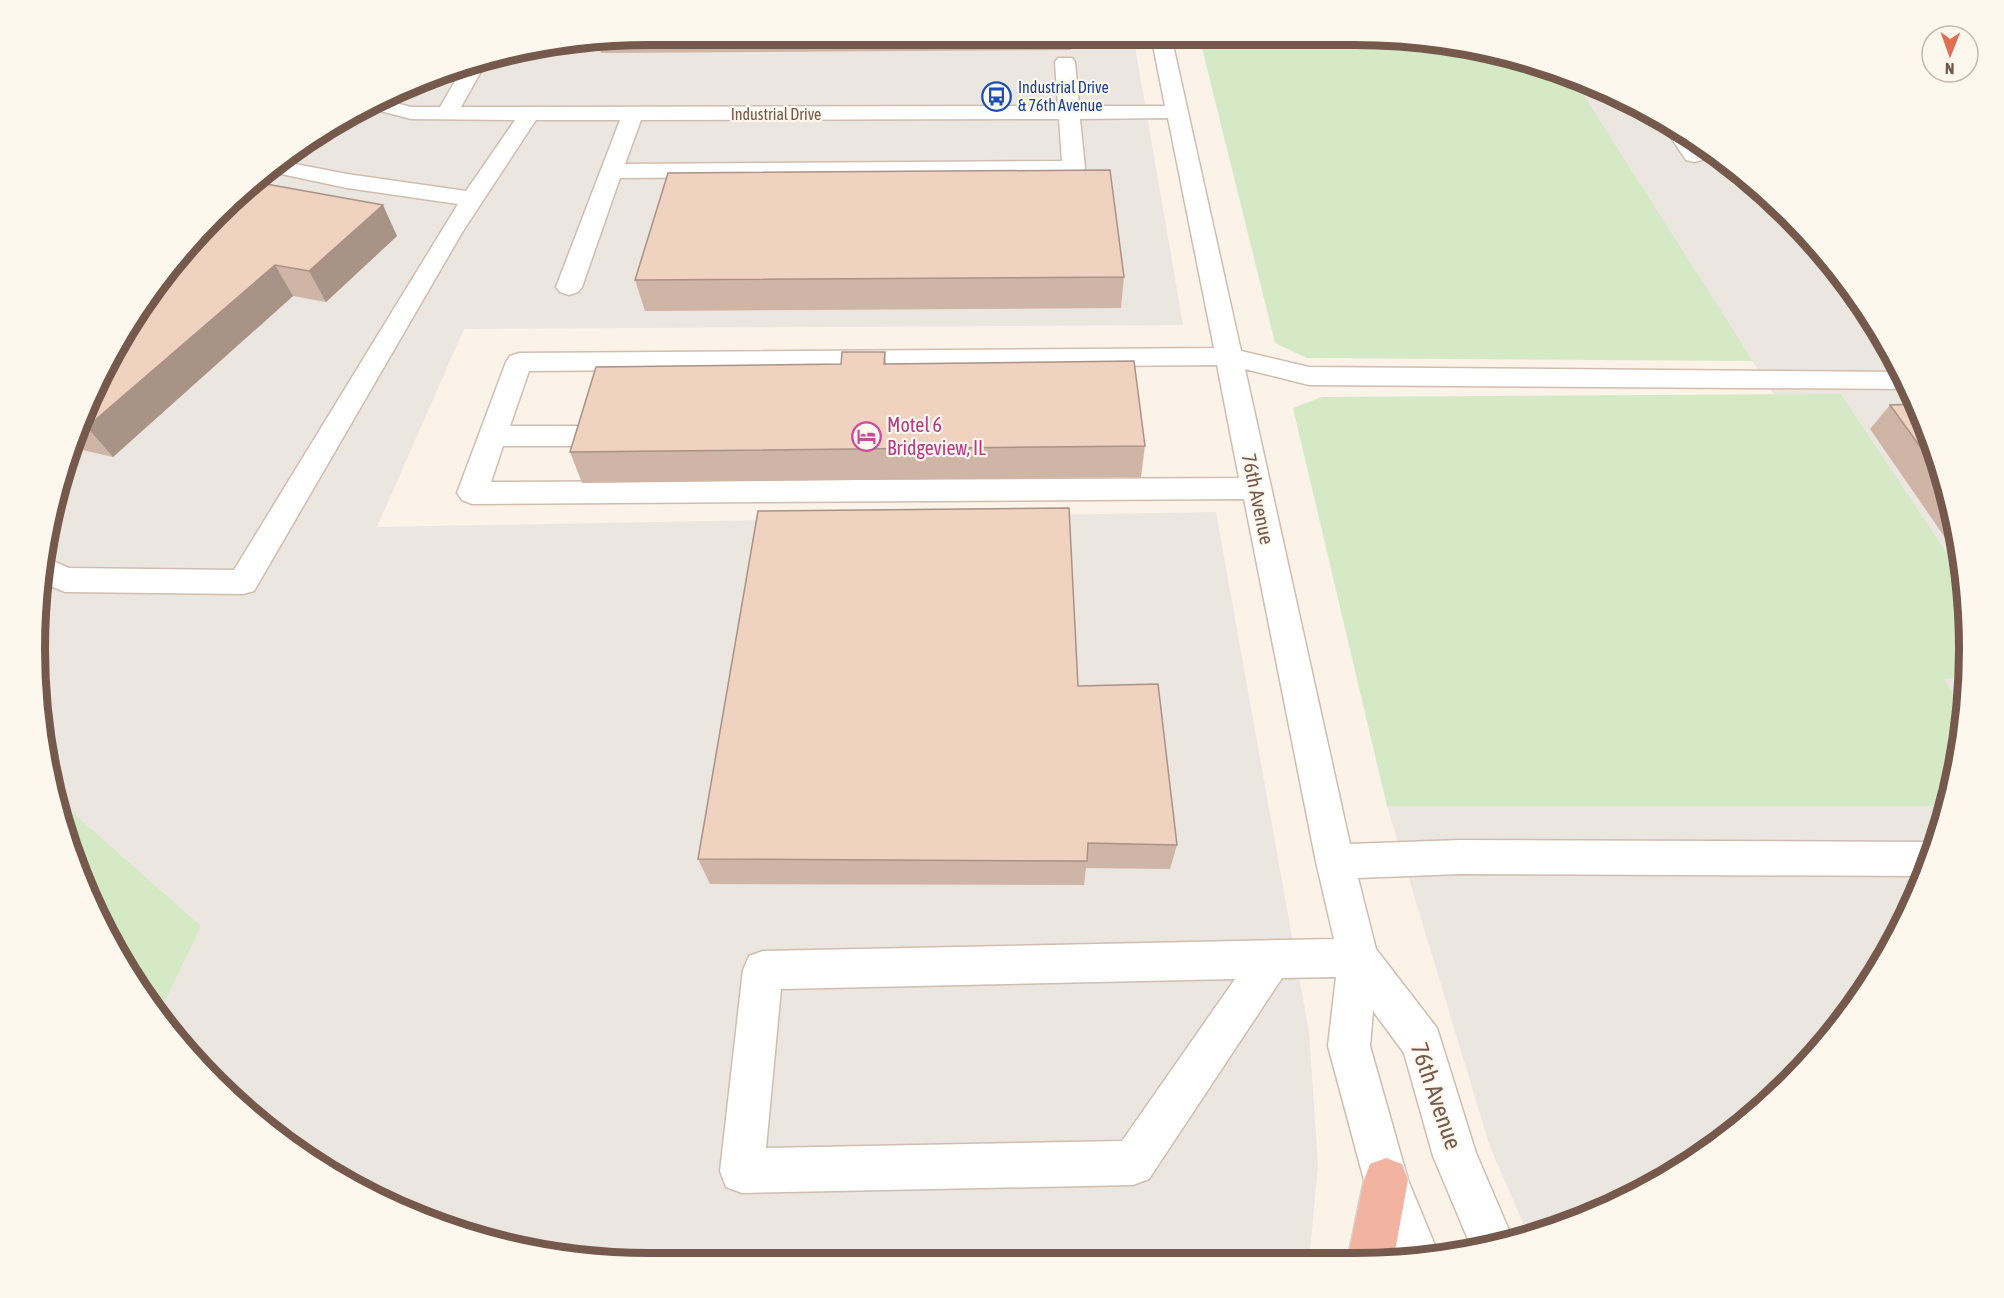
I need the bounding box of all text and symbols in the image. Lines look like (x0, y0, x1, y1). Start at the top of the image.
north arrow (1920, 24, 1980, 84)
text: N (1945, 60, 1955, 78)
place label: Industrial Drive & 76th Avenue (1018, 78, 1109, 114)
bus stop icon: Industrial Drive & 76th Avenue (981, 80, 1013, 112)
street label: Industrial Drive (731, 105, 821, 123)
place label: Motel 6 Bridgeview, IL (887, 413, 986, 459)
hotel icon: Motel 6 Bridgeview, IL (850, 421, 882, 453)
street label: 76th Avenue (1238, 451, 1279, 546)
street label: 76th Avenue (1406, 1039, 1467, 1153)

